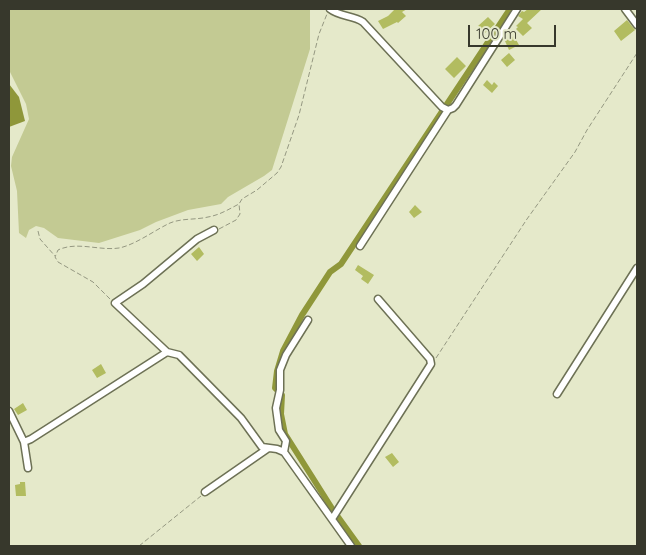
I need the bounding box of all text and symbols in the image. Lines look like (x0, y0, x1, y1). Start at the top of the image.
scale bar (471, 15, 558, 47)
text: 100 m (476, 24, 517, 43)

